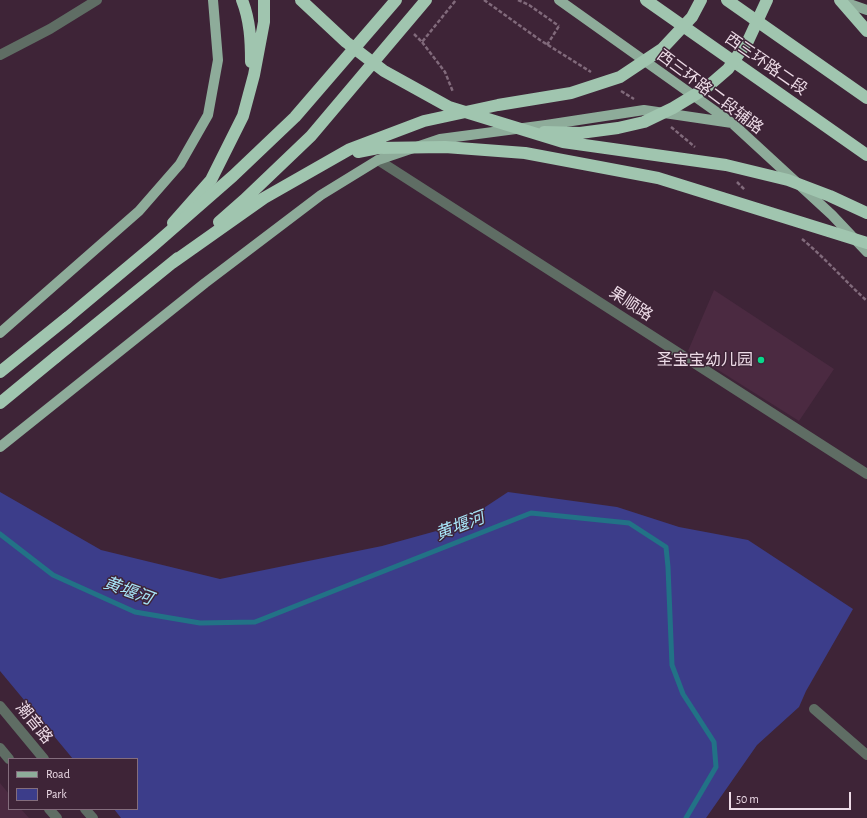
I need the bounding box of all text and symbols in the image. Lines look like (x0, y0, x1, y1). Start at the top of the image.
street label: 西三环路二段 (721, 29, 811, 99)
street label: 西三环路二段辅路 (653, 46, 767, 138)
street label: 果顺路 (606, 283, 656, 325)
place label: 圣宝宝幼儿园 (657, 350, 753, 370)
marker: 圣宝宝幼儿园 (756, 355, 766, 365)
water label: 黄堰河 (433, 507, 487, 545)
water label: 黄堰河 (101, 573, 155, 609)
street label: 潮音路 (11, 698, 57, 748)
legend (8, 758, 138, 810)
text: Road (46, 768, 70, 780)
scale bar (731, 784, 853, 810)
text: Park (46, 788, 67, 800)
text: 50 m (736, 793, 759, 805)

